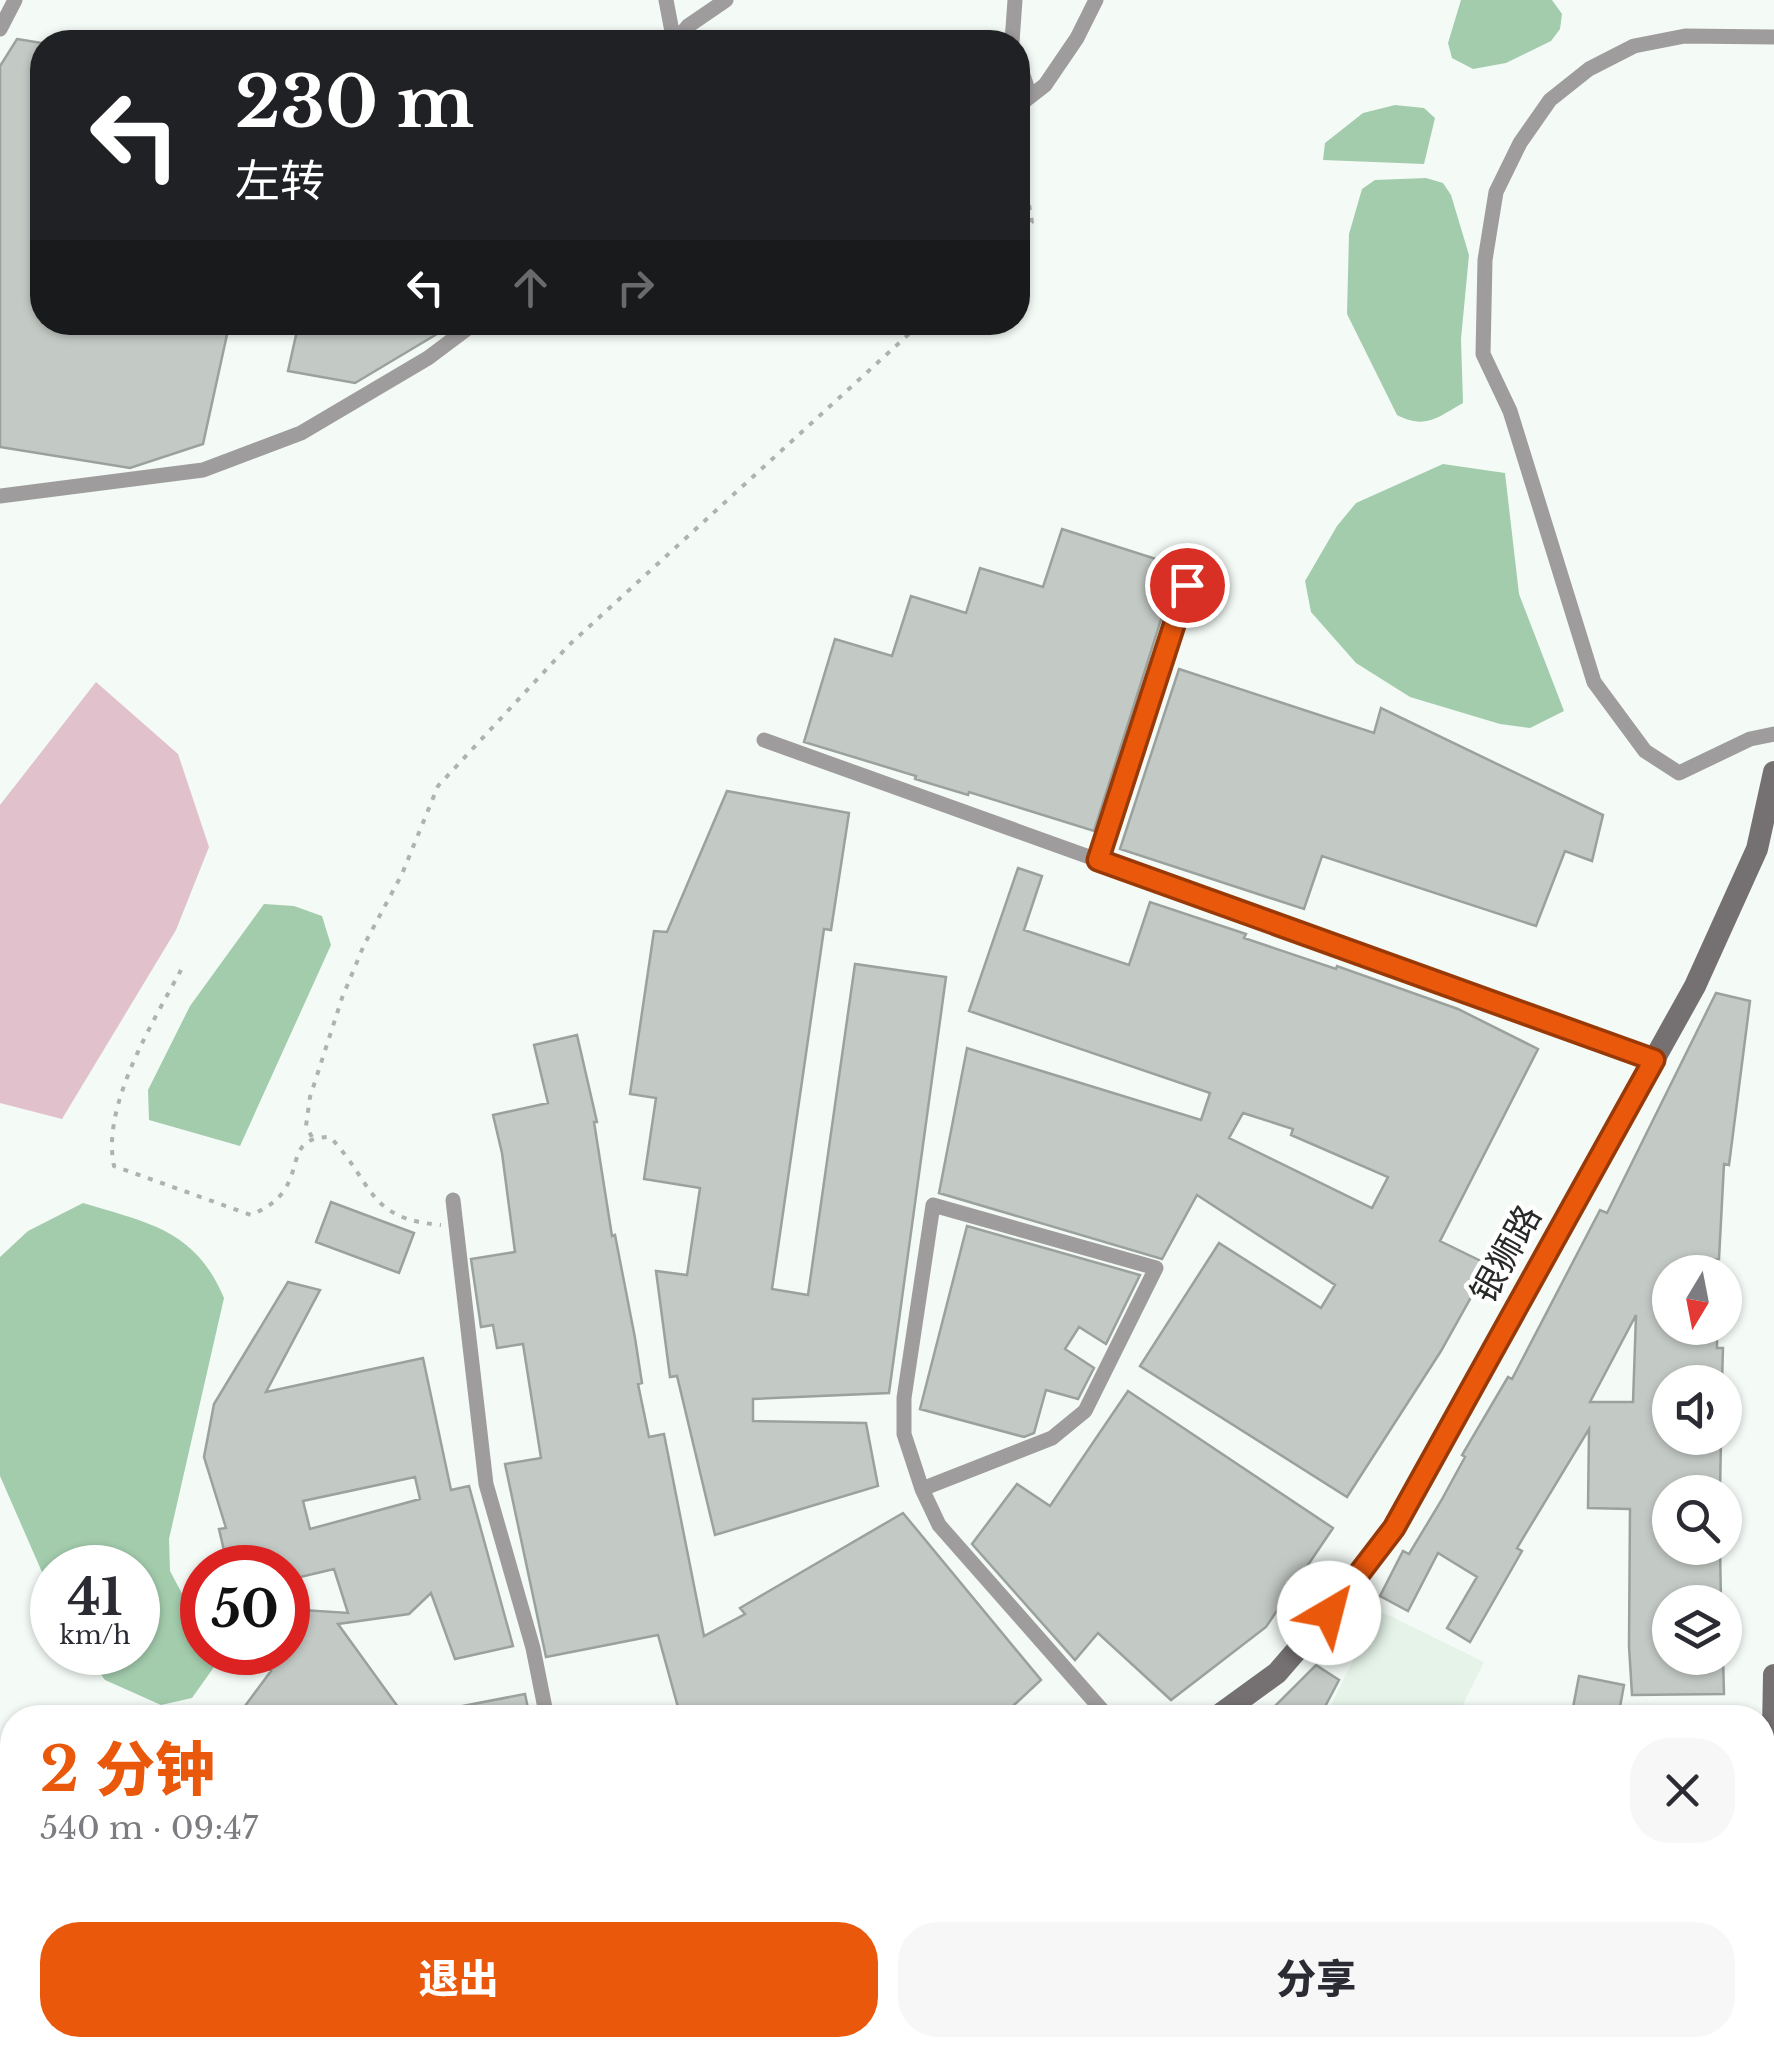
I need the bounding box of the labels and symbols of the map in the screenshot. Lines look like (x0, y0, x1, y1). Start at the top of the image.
pin (1145, 543, 1230, 628)
street label: 银狮路 (1461, 1197, 1550, 1310)
north arrow (1652, 1255, 1742, 1345)
speed limit sign: 50 (180, 1545, 310, 1675)
position arrow (1277, 1561, 1381, 1665)

